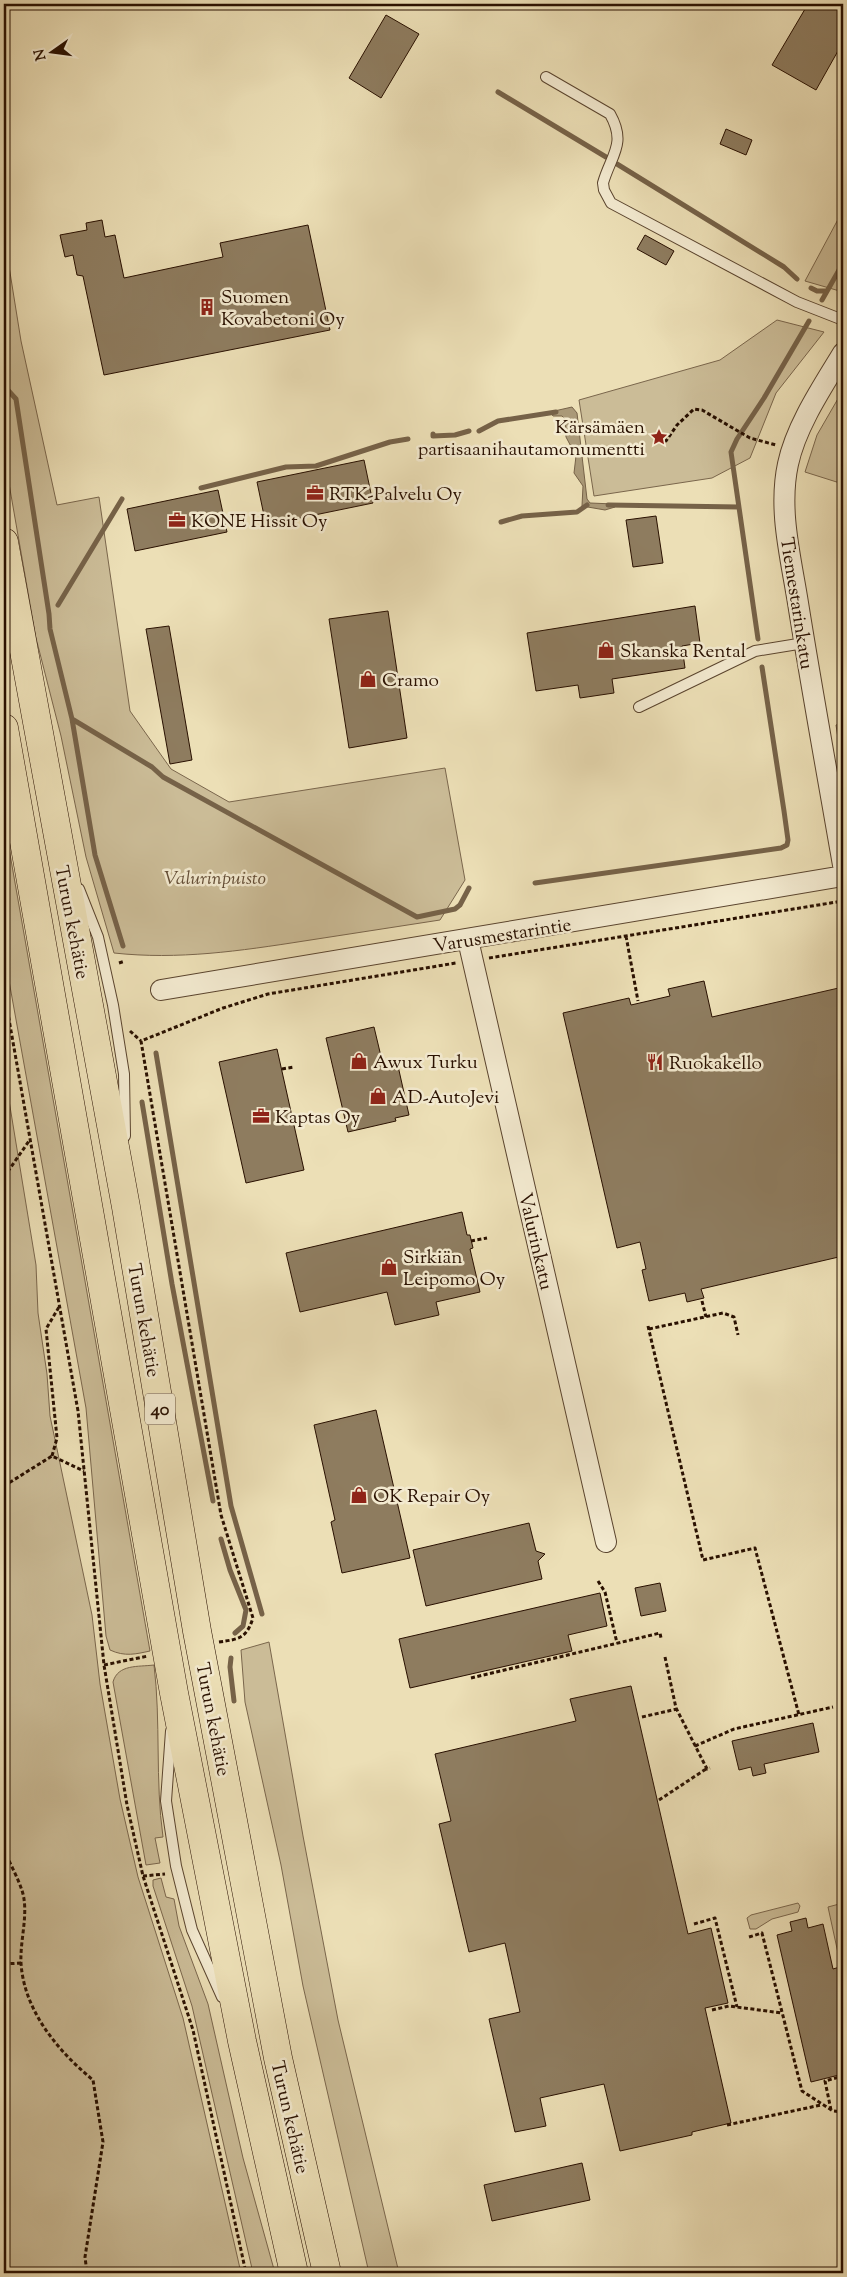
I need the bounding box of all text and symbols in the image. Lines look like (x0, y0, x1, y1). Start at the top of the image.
north arrow (28, 28, 78, 78)
text: N (30, 47, 52, 63)
place label: Suomen Kovabetoni Oy (221, 285, 345, 334)
building icon: Suomen Kovabetoni Oy (197, 297, 217, 317)
place label: Kärsämäen partisaanihautamonumentti (418, 415, 645, 464)
place icon: Kärsämäen partisaanihautamonumentti (649, 427, 669, 447)
place label: RTK-Palvelu Oy (329, 482, 462, 509)
office icon: RTK-Palvelu Oy (305, 483, 325, 503)
place label: KONE Hissit Oy (191, 509, 328, 536)
office icon: KONE Hissit Oy (167, 510, 187, 530)
street label: Tiemestarinkatu (772, 535, 819, 671)
place label: Skanska Rental (620, 639, 746, 666)
shop icon: Skanska Rental (596, 640, 616, 660)
place label: Cramo (382, 668, 439, 695)
shop icon: Cramo (358, 669, 378, 689)
street label: Turun kehätie (46, 863, 95, 982)
park label: Valurinpuisto (164, 866, 266, 893)
street label: Varusmestarintie (431, 912, 573, 961)
place label: Awux Turku (373, 1050, 478, 1077)
shop icon: Awux Turku (349, 1051, 369, 1071)
place label: Ruokakello (669, 1051, 762, 1078)
restaurant icon: Ruokakello (645, 1052, 665, 1072)
place label: AD-AutoJevi (392, 1085, 499, 1112)
shop icon: AD-AutoJevi (368, 1086, 388, 1106)
place label: Kaptas Oy (275, 1105, 361, 1132)
office icon: Kaptas Oy (251, 1106, 271, 1126)
street label: Valurinkatu (510, 1190, 559, 1293)
place label: Sirkiän Leipomo Oy (403, 1245, 506, 1294)
shop icon: Sirkiän Leipomo Oy (379, 1257, 399, 1277)
street label: Turun kehätie (119, 1261, 166, 1380)
road number: 40 (145, 1394, 175, 1425)
place label: OK Repair Oy (373, 1484, 491, 1511)
shop icon: OK Repair Oy (349, 1485, 369, 1505)
street label: Turun kehätie (187, 1660, 236, 1779)
street label: Turun kehätie (262, 2058, 315, 2177)

